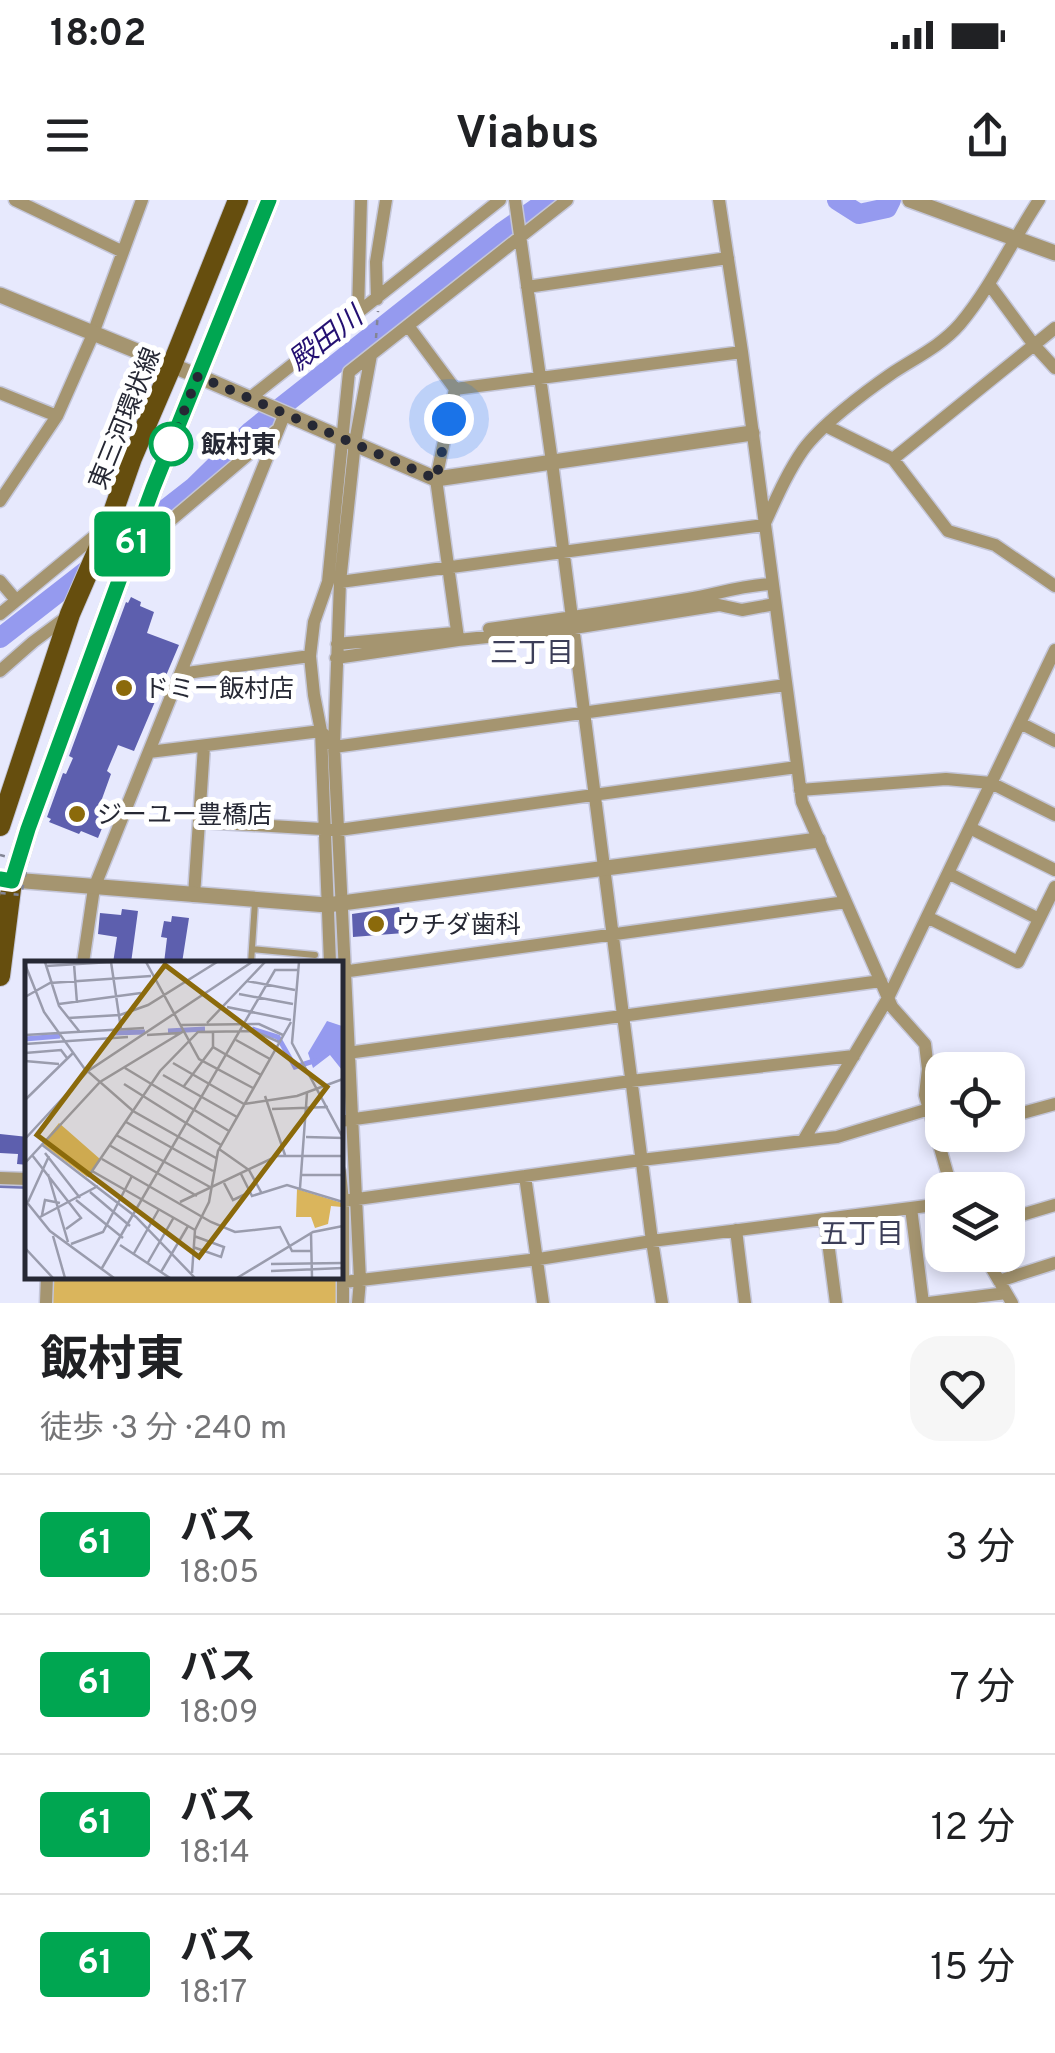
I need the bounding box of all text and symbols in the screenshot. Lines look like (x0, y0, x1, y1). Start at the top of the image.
text: 18:02 (50, 11, 147, 60)
text: Viabus (456, 107, 599, 164)
icon: menu (40, 108, 95, 163)
icon: share (960, 108, 1015, 163)
water label: 殿田川 (283, 298, 373, 380)
street label: 東三河環状線 (84, 344, 170, 495)
your location (424, 394, 474, 444)
marker: 飯村東 (150, 423, 192, 465)
place label: 飯村東 (201, 431, 276, 463)
line badge: 61 (87, 512, 177, 576)
text: 61 (114, 522, 150, 566)
district label: 三丁目 (490, 637, 574, 673)
place label: ドミー飯村店 (144, 675, 294, 707)
marker: ドミー飯村店 (113, 677, 135, 699)
place label: ジーユー豊橋店 (97, 801, 272, 833)
marker: ジーユー豊橋店 (66, 803, 88, 825)
place label: ウチダ歯科 (396, 911, 521, 943)
marker: ウチダ歯科 (365, 913, 387, 935)
inset map (25, 961, 342, 1278)
map controls (925, 1052, 1025, 1272)
button: locate (925, 1052, 1025, 1152)
button: layers (925, 1172, 1025, 1272)
district label: 五丁目 (820, 1218, 904, 1254)
text: 飯村東 (40, 1333, 184, 1393)
button: heart (910, 1336, 1015, 1441)
text: 徒歩 · 3 分 · 240 m (40, 1410, 287, 1450)
text: バス (180, 1505, 256, 1554)
text: 61 (77, 1522, 113, 1566)
text: 3 分 (945, 1525, 1015, 1574)
text: 18:05 (180, 1554, 259, 1594)
text: バス (180, 1645, 256, 1694)
text: 61 (77, 1662, 113, 1706)
text: 7 分 (950, 1665, 1015, 1714)
text: 18:09 (180, 1694, 258, 1734)
text: バス (180, 1785, 256, 1834)
text: 61 (77, 1802, 113, 1846)
text: 12 分 (931, 1805, 1015, 1854)
text: 18:14 (180, 1834, 250, 1874)
text: バス (180, 1925, 256, 1974)
text: 61 (77, 1942, 113, 1986)
text: 15 分 (930, 1945, 1015, 1994)
text: 18:17 (180, 1974, 247, 2014)

